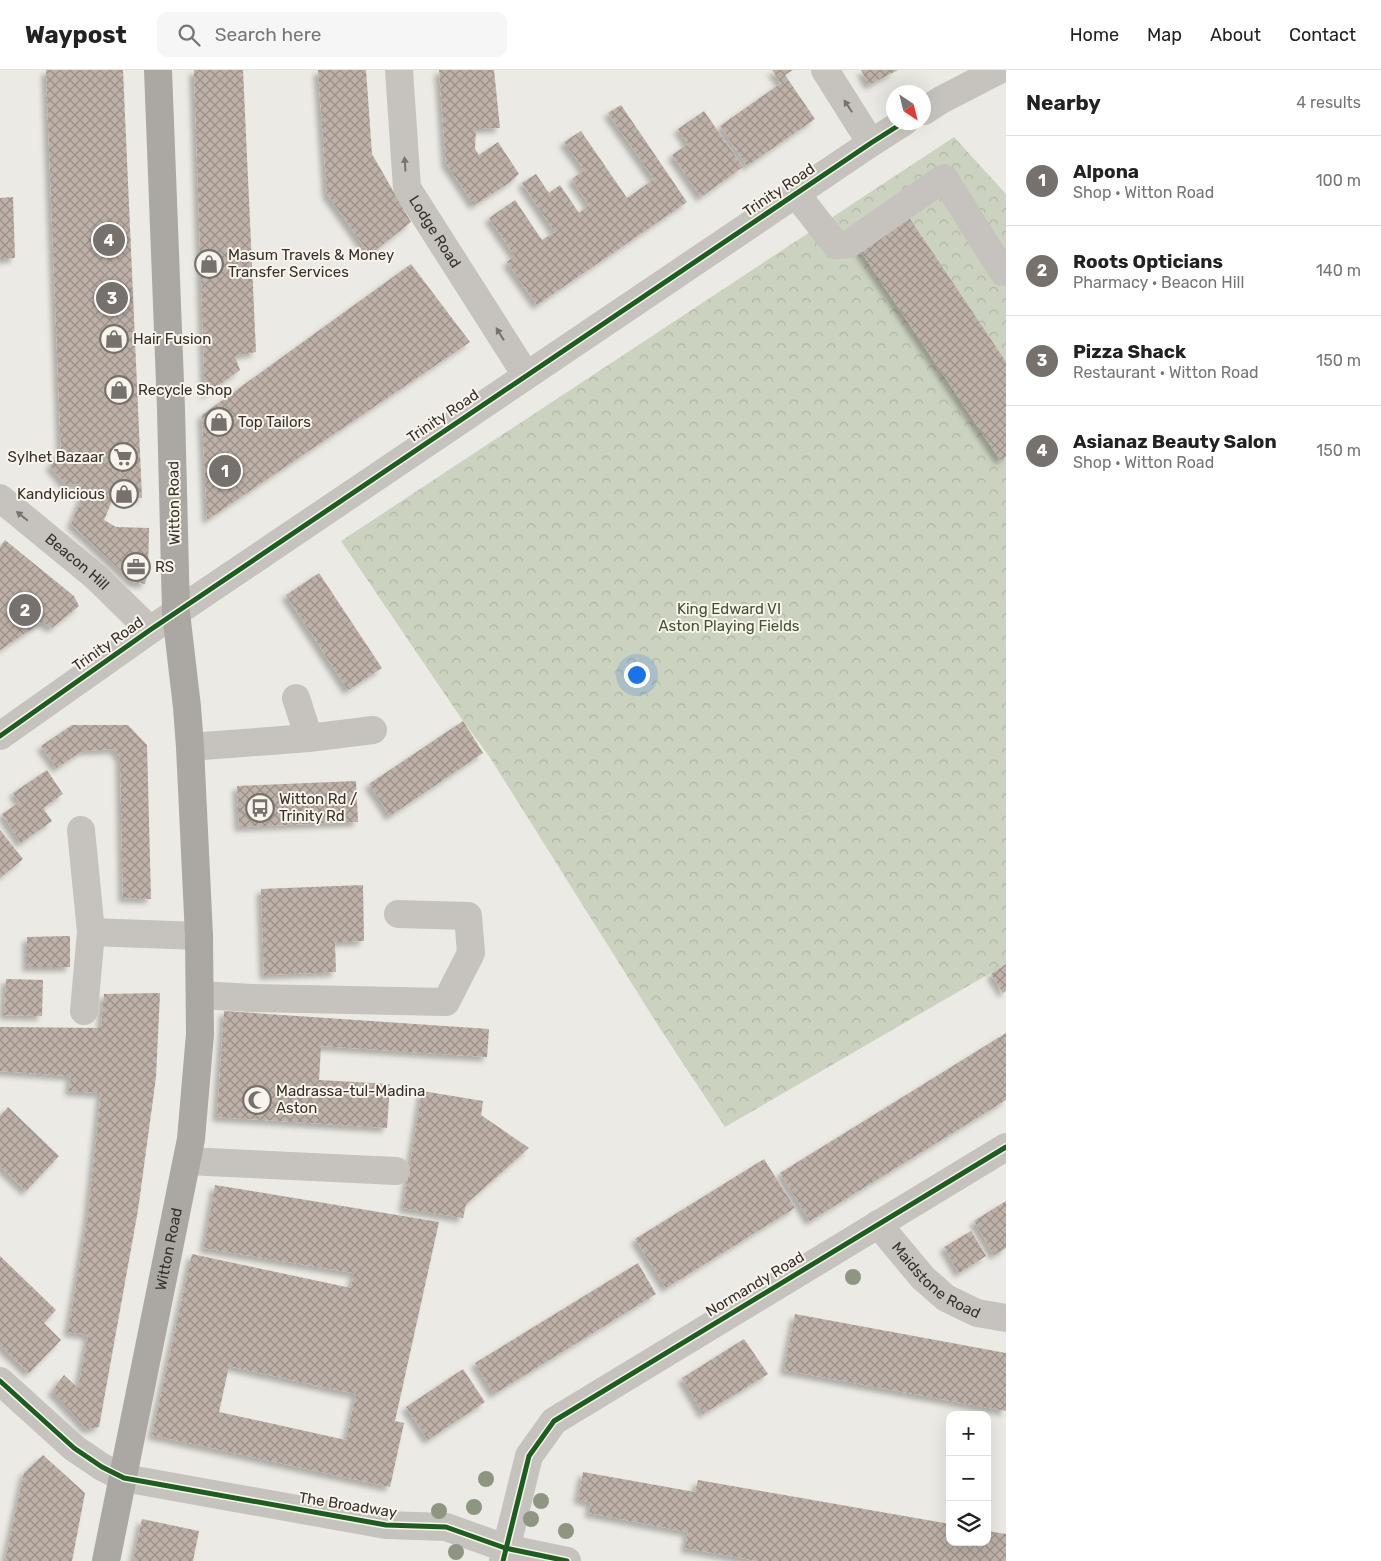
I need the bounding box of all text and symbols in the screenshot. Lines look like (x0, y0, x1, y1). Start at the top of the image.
search box (157, 12, 507, 57)
text: Waypost (25, 21, 127, 49)
icon: search (175, 21, 203, 49)
text: Search here (215, 23, 321, 46)
text: Home (1070, 24, 1119, 46)
text: Map (1147, 24, 1182, 46)
text: About (1210, 24, 1261, 46)
text: Contact (1289, 24, 1356, 46)
north arrow (886, 85, 931, 130)
text: Nearby (1026, 90, 1101, 115)
text: 4 results (1296, 93, 1361, 112)
one-way arrow (843, 100, 853, 113)
one-way arrow (401, 156, 409, 172)
street label: Trinity Road (740, 159, 818, 221)
text: Alpona (1073, 160, 1139, 183)
text: 1 (1038, 171, 1046, 190)
text: 100 m (1316, 171, 1361, 190)
text: Shop · Witton Road (1073, 183, 1214, 202)
street label: Lodge Road (405, 192, 465, 271)
pin: 4 (93, 221, 125, 259)
place label: Masum Travels & Money Transfer Services (228, 246, 394, 281)
shop icon: Masum Travels & Money Transfer Services (194, 249, 224, 279)
text: Roots Opticians (1073, 250, 1223, 273)
text: 2 (1037, 261, 1047, 280)
text: 140 m (1316, 261, 1361, 280)
text: Pharmacy · Beacon Hill (1073, 273, 1244, 292)
pin: 3 (96, 279, 128, 317)
shop icon: Hair Fusion (99, 324, 129, 354)
one-way arrow (495, 328, 505, 341)
place label: Hair Fusion (133, 330, 211, 348)
text: Pizza Shack (1073, 340, 1186, 363)
text: 3 (1037, 351, 1047, 370)
text: 150 m (1316, 351, 1361, 370)
text: Restaurant · Witton Road (1073, 363, 1259, 382)
shop icon: Recycle Shop (104, 375, 134, 405)
place label: Recycle Shop (138, 381, 232, 399)
street label: Trinity Road (404, 385, 482, 447)
shop icon: Top Tailors (204, 407, 234, 437)
place label: Top Tailors (238, 413, 311, 431)
text: Asianaz Beauty Salon (1073, 430, 1277, 453)
text: 4 (1037, 441, 1047, 460)
text: 150 m (1316, 441, 1361, 460)
supermarket icon: Sylhet Bazaar (108, 442, 138, 472)
place label: Sylhet Bazaar (8, 448, 104, 466)
pin: 1 (209, 452, 241, 490)
text: Shop · Witton Road (1073, 453, 1214, 472)
street label: Witton Road (164, 461, 184, 545)
shop icon: Kandylicious (109, 479, 139, 509)
place label: Kandylicious (17, 485, 105, 503)
one-way arrow (16, 511, 29, 522)
street label: Beacon Hill (41, 530, 113, 594)
office icon: RS (121, 552, 151, 582)
place label: RS (155, 558, 174, 576)
pin: 2 (9, 591, 41, 629)
park label: King Edward VI Aston Playing Fields (659, 600, 800, 635)
street label: Trinity Road (69, 613, 147, 675)
your location (624, 662, 650, 688)
place label: Witton Rd / Trinity Rd (279, 790, 357, 825)
bus stop icon: Witton Rd / Trinity Rd (245, 793, 275, 823)
place label: Madrassa-tul-Madina Aston (276, 1082, 425, 1117)
mosque icon: Madrassa-tul-Madina Aston (242, 1085, 272, 1115)
street label: Witton Road (152, 1206, 186, 1292)
street label: Maidstone Road (888, 1238, 983, 1322)
street label: Normandy Road (703, 1248, 807, 1320)
map controls (946, 1411, 991, 1546)
button: + (946, 1411, 991, 1456)
button: − (946, 1456, 991, 1501)
street label: The Broadway (298, 1488, 398, 1522)
button: layers (946, 1501, 991, 1546)

